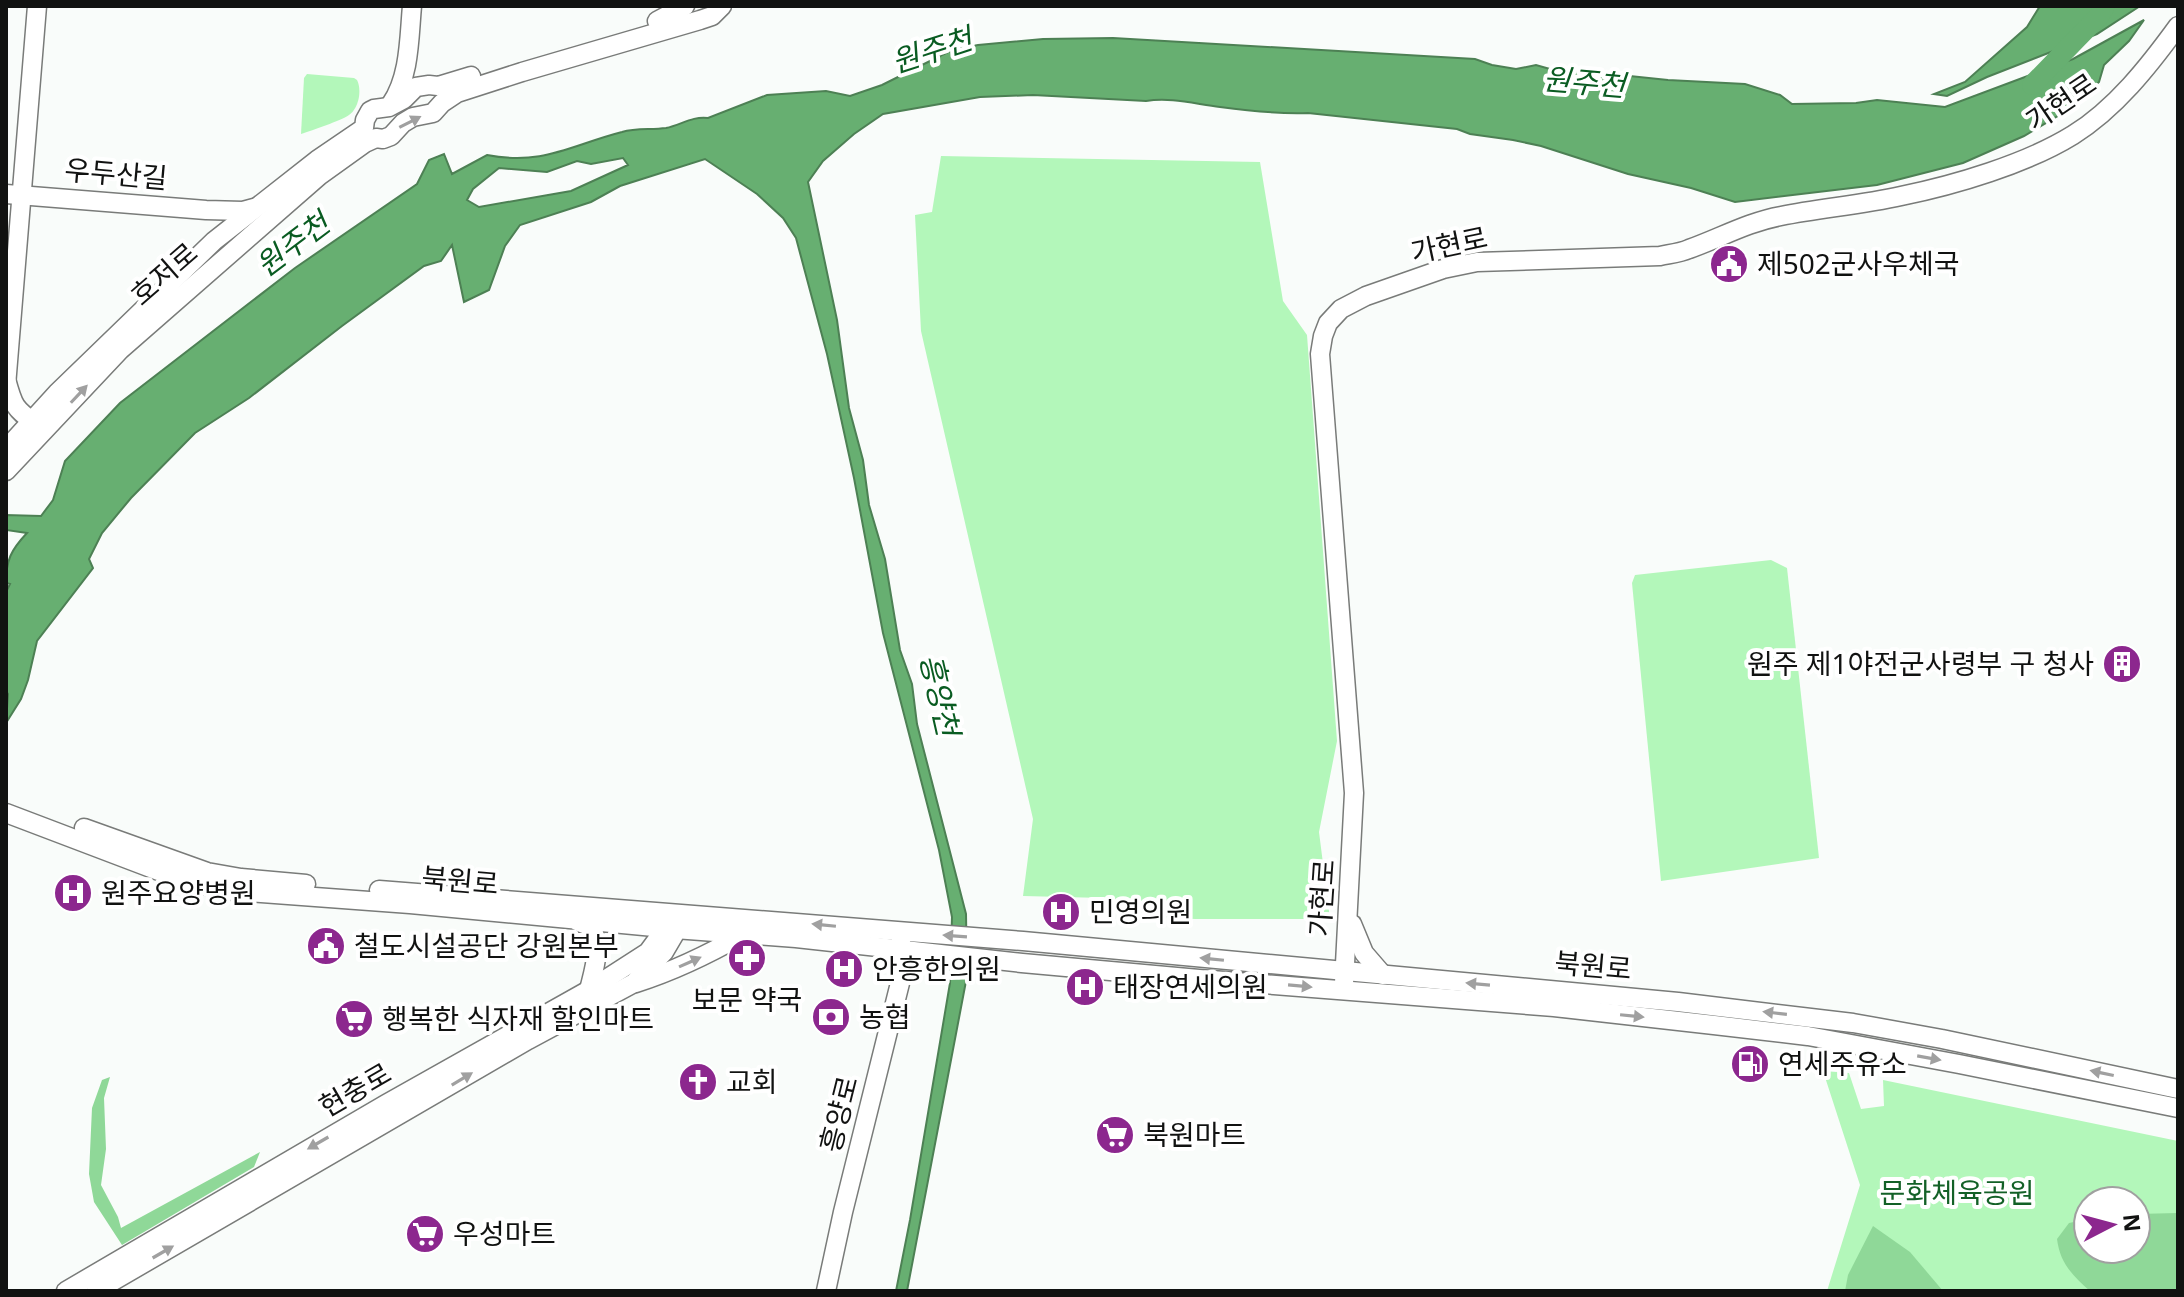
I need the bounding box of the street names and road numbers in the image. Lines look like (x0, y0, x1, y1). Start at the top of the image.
street label: 가현로 (2018, 64, 2103, 139)
street label: 우두산길 (63, 150, 169, 196)
street label: 가현로 (1407, 217, 1491, 271)
street label: 호저로 (122, 234, 205, 313)
street label: 북원로 (420, 858, 500, 902)
street label: 가현로 (1299, 858, 1343, 938)
street label: 북원로 (1553, 943, 1633, 987)
street label: 현충로 (312, 1053, 397, 1125)
street label: 흥양로 (810, 1072, 866, 1156)

